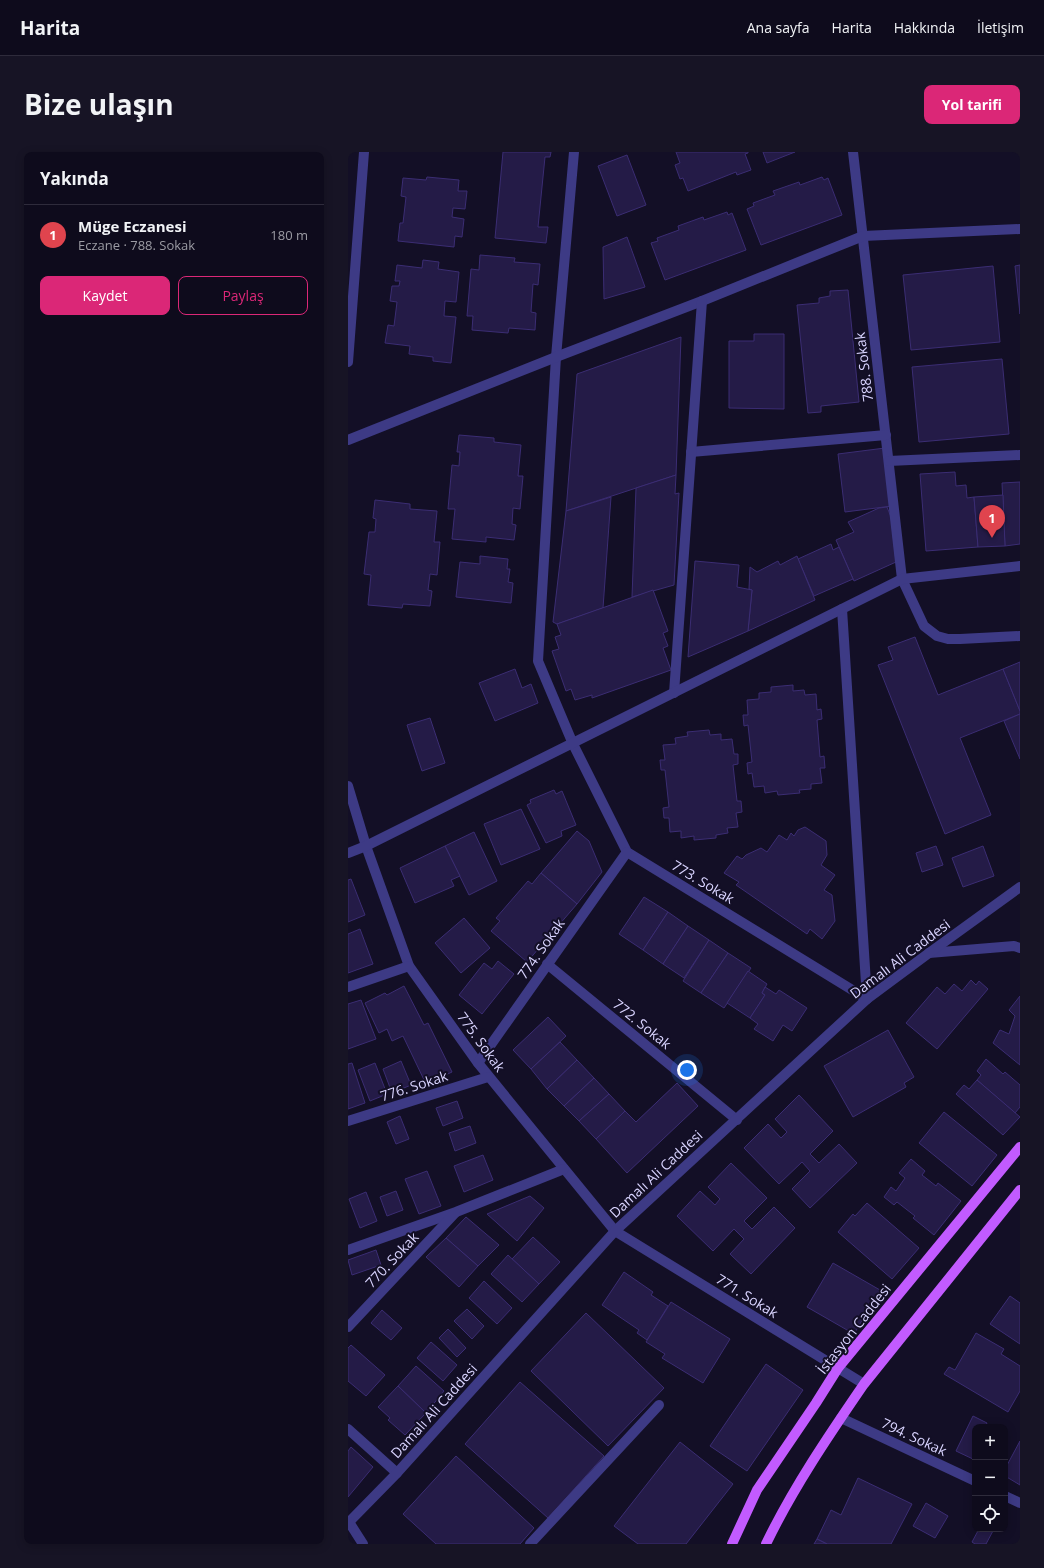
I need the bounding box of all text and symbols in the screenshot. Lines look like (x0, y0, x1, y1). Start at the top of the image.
text: Harita (20, 15, 80, 41)
text: Ana sayfa (747, 18, 810, 37)
text: Harita (832, 18, 872, 37)
text: Hakkında (894, 18, 955, 37)
text: İletişim (977, 18, 1024, 37)
text: Bize ulaşın (24, 85, 174, 123)
button: Yol tarifi (924, 85, 1020, 124)
text: Yakında (40, 167, 109, 190)
text: Müge Eczanesi (78, 216, 186, 236)
text: 1 (49, 226, 57, 244)
text: 180 m (270, 226, 308, 244)
text: Eczane · 788. Sokak (78, 236, 195, 254)
button: Kaydet (40, 276, 170, 315)
button: Paylaş (178, 276, 308, 315)
street label: 788. Sokak (850, 331, 877, 403)
pin: 1 (979, 505, 1005, 538)
street label: 773. Sokak (668, 855, 739, 908)
street label: 774. Sokak (513, 914, 569, 983)
street label: Damalı Ali Caddesi (846, 915, 954, 1003)
street label: 772. Sokak (609, 994, 676, 1053)
street label: 775. Sokak (453, 1008, 510, 1076)
your location (677, 1060, 697, 1080)
street label: 776. Sokak (378, 1065, 451, 1105)
street label: Damalı Ali Caddesi (605, 1126, 706, 1222)
street label: 770. Sokak (361, 1227, 423, 1292)
street label: 771. Sokak (713, 1269, 782, 1322)
street label: İstasyon Caddesi (812, 1280, 895, 1378)
street label: Damalı Ali Caddesi (386, 1359, 481, 1462)
street label: 794. Sokak (879, 1413, 950, 1460)
map controls (972, 1424, 1008, 1532)
button: + (972, 1424, 1008, 1460)
button: − (972, 1460, 1008, 1496)
button: locate (972, 1496, 1008, 1532)

